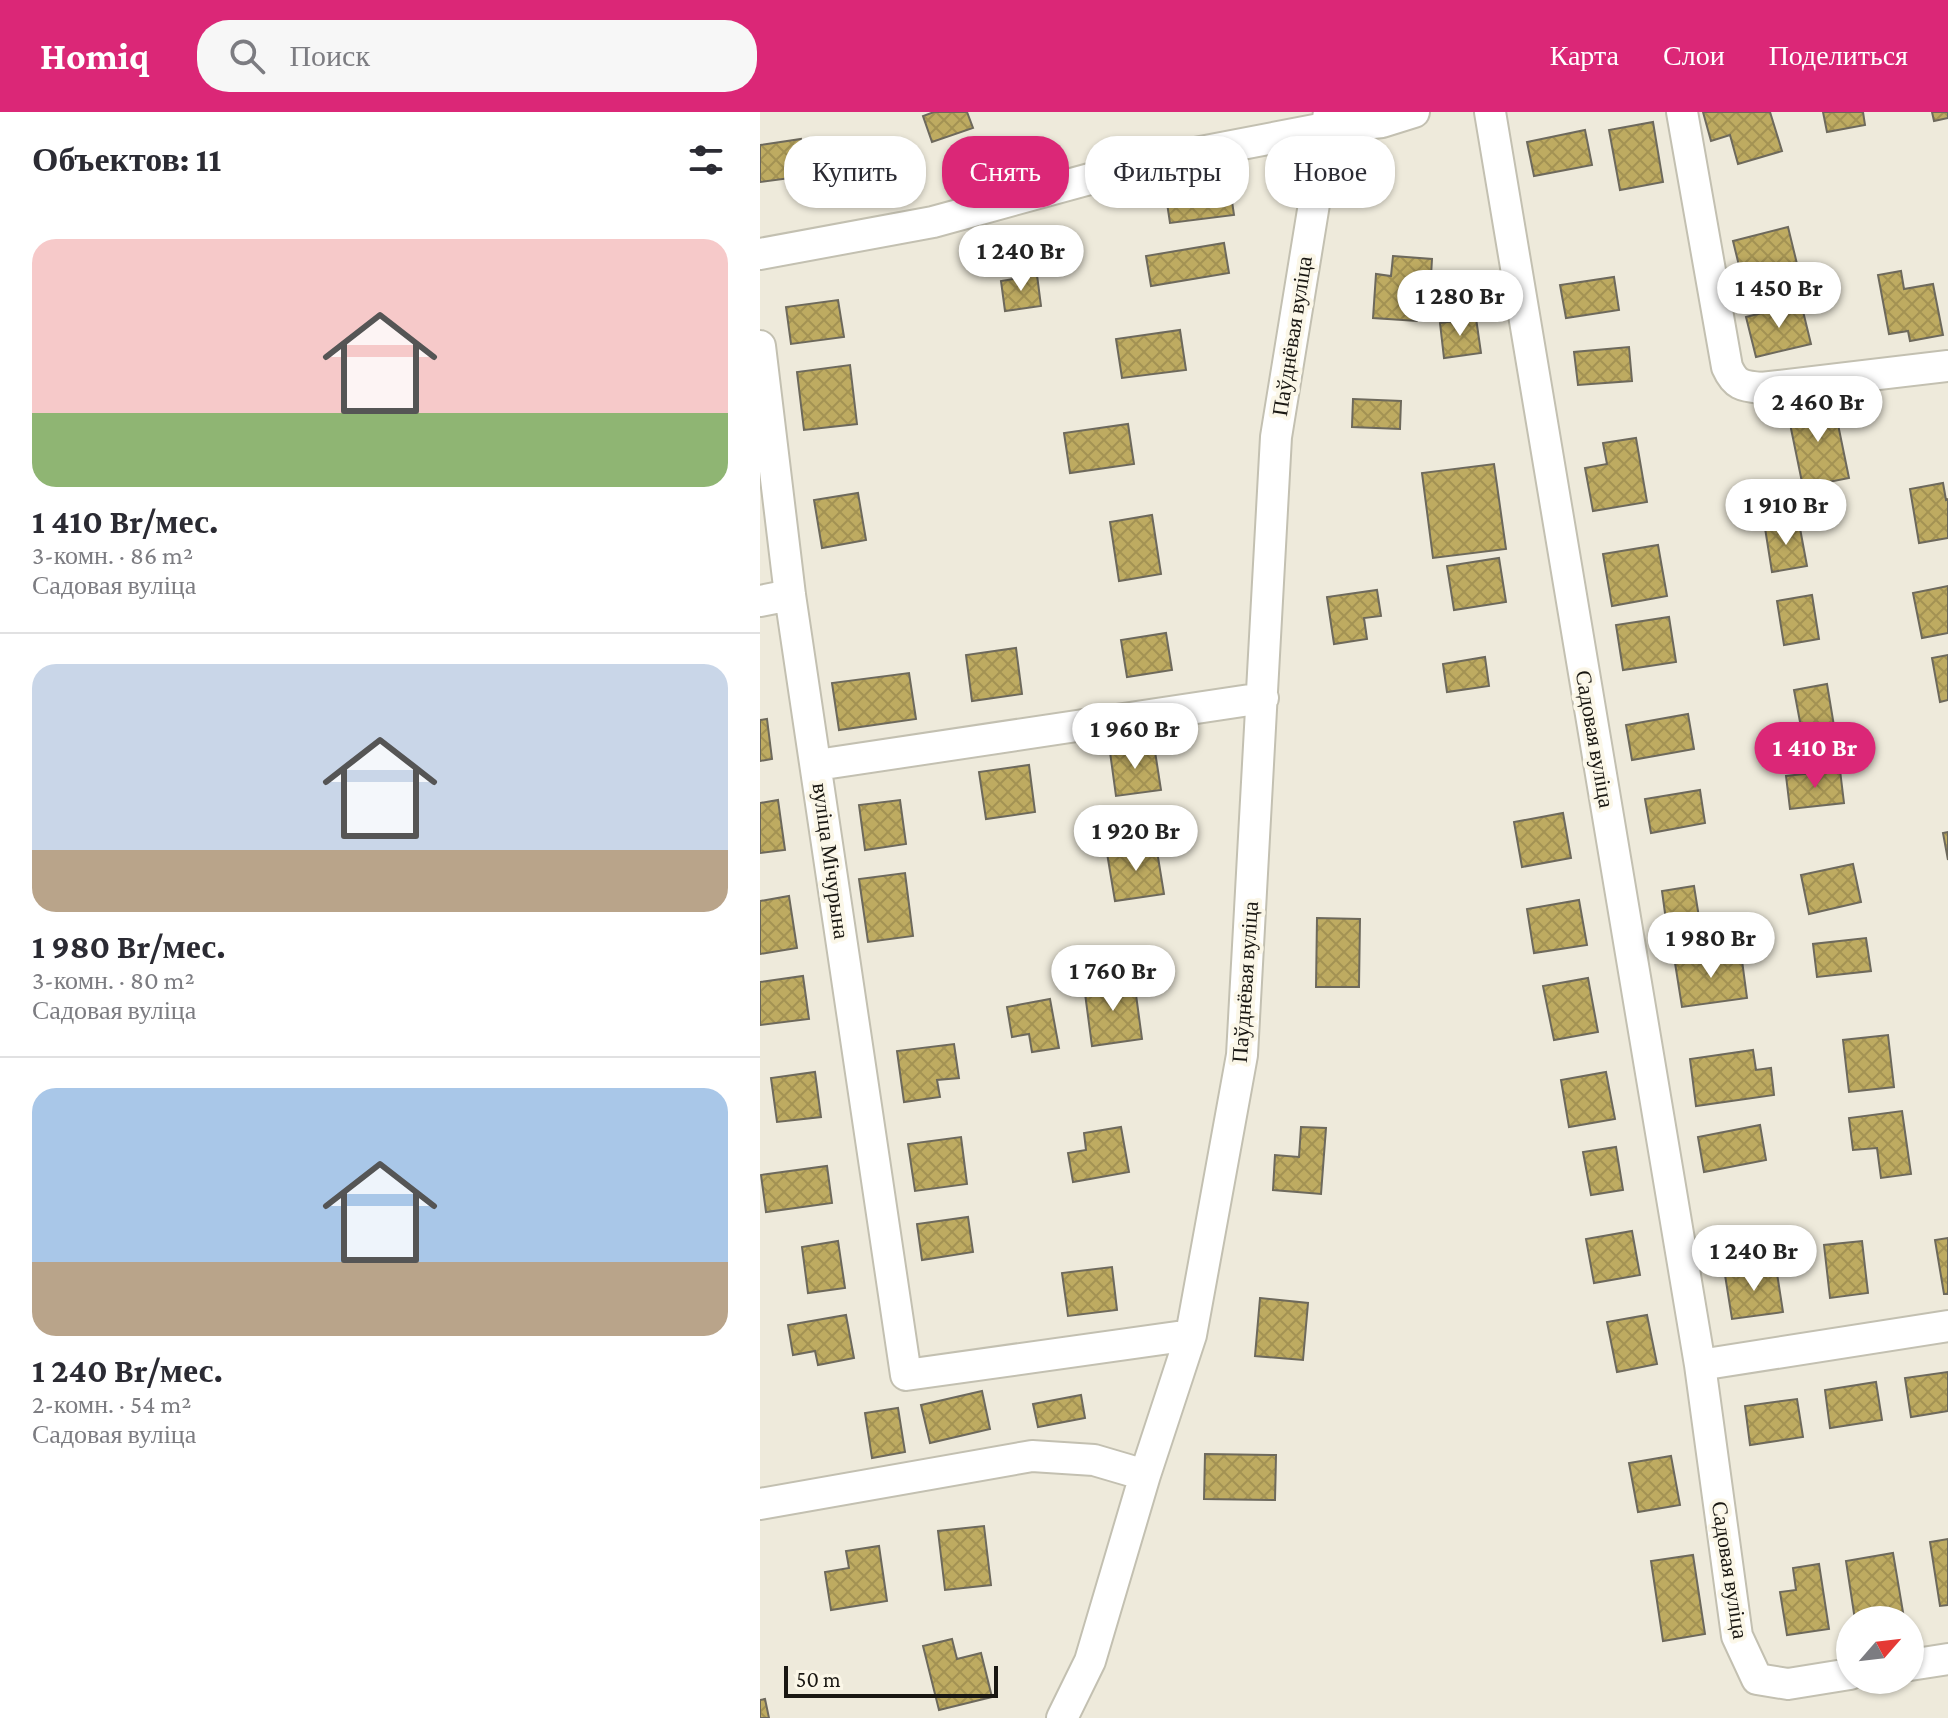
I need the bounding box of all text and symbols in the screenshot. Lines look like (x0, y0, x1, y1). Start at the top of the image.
search box (197, 20, 757, 92)
icon: search (225, 34, 269, 78)
text: Homiq (40, 35, 149, 77)
text: Поиск (289, 39, 370, 72)
text: Карта (1550, 40, 1619, 71)
text: Слои (1663, 40, 1725, 71)
text: Поделиться (1769, 40, 1908, 71)
chip: Купить (784, 136, 926, 208)
chip: Снять (942, 136, 1069, 208)
chip: Фильтры (1085, 136, 1249, 208)
chip: Новое (1265, 136, 1395, 208)
icon: filters (684, 138, 728, 182)
text: Объектов: 11 (32, 141, 221, 178)
pin: 1 240 Br (938, 225, 1104, 293)
text: 1 240 Br (977, 236, 1065, 265)
street label: Паўднёвая вуліца (1267, 254, 1317, 418)
pin: 1 450 Br (1696, 262, 1862, 330)
pin: 1 280 Br (1377, 270, 1543, 338)
text: 1 450 Br (1735, 273, 1823, 302)
text: 1 280 Br (1415, 281, 1505, 310)
icon: home (308, 291, 452, 435)
pin: 2 460 Br (1735, 376, 1901, 444)
text: 2 460 Br (1772, 387, 1864, 416)
pin: 1 910 Br (1703, 479, 1869, 547)
text: 1 910 Br (1743, 490, 1829, 519)
text: 1 410 Br/мес. (32, 503, 218, 540)
text: 3-комн. · 86 m² (32, 541, 193, 570)
text: Садовая вуліца (32, 571, 196, 600)
street label: Садовая вуліца (1571, 668, 1619, 810)
pin: 1 960 Br (1052, 703, 1218, 771)
text: 1 960 Br (1090, 714, 1180, 743)
icon: home (308, 716, 452, 860)
pin: 1 410 Br (1732, 722, 1898, 790)
text: 1 410 Br (1773, 733, 1857, 762)
street label: вуліца Мічурына (808, 781, 854, 941)
pin: 1 920 Br (1053, 805, 1219, 873)
text: 1 920 Br (1092, 816, 1180, 845)
street label: Паўднёвая вуліца (1227, 900, 1263, 1064)
pin: 1 980 Br (1628, 912, 1794, 980)
text: 1 980 Br (1666, 923, 1756, 952)
text: 1 980 Br/мес. (32, 928, 226, 965)
pin: 1 760 Br (1030, 945, 1196, 1013)
text: 1 760 Br (1069, 956, 1157, 985)
text: 3-комн. · 80 m² (32, 966, 195, 995)
text: Садовая вуліца (32, 996, 196, 1025)
icon: home (308, 1140, 452, 1284)
pin: 1 240 Br (1671, 1225, 1837, 1293)
text: 1 240 Br (1710, 1236, 1798, 1265)
text: 1 240 Br/мес. (32, 1352, 223, 1389)
text: 2-комн. · 54 m² (32, 1390, 191, 1419)
text: Садовая вуліца (32, 1420, 196, 1449)
street label: Садовая вуліца (1707, 1499, 1753, 1641)
north arrow (1836, 1606, 1924, 1694)
map controls (1836, 1606, 1924, 1694)
scale bar (784, 1662, 998, 1698)
text: 50 m (796, 1667, 841, 1692)

